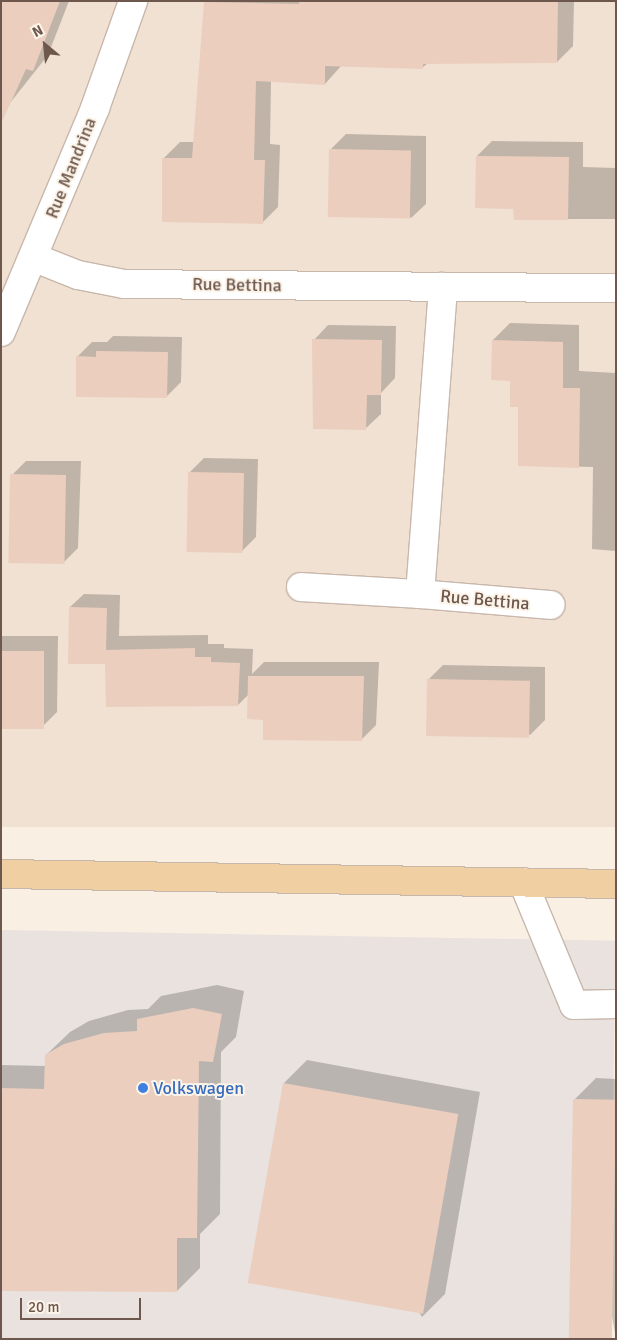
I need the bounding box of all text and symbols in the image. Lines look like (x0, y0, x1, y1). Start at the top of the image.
north arrow (20, 20, 70, 70)
text: N (29, 22, 46, 41)
street label: Rue Mandrina (41, 114, 101, 222)
street label: Rue Bettina (192, 273, 282, 297)
street label: Rue Bettina (439, 585, 531, 615)
place label: Volkswagen (153, 1077, 244, 1099)
marker: Volkswagen (137, 1082, 149, 1094)
scale bar (22, 1288, 144, 1320)
text: 20 m (28, 1298, 59, 1316)

